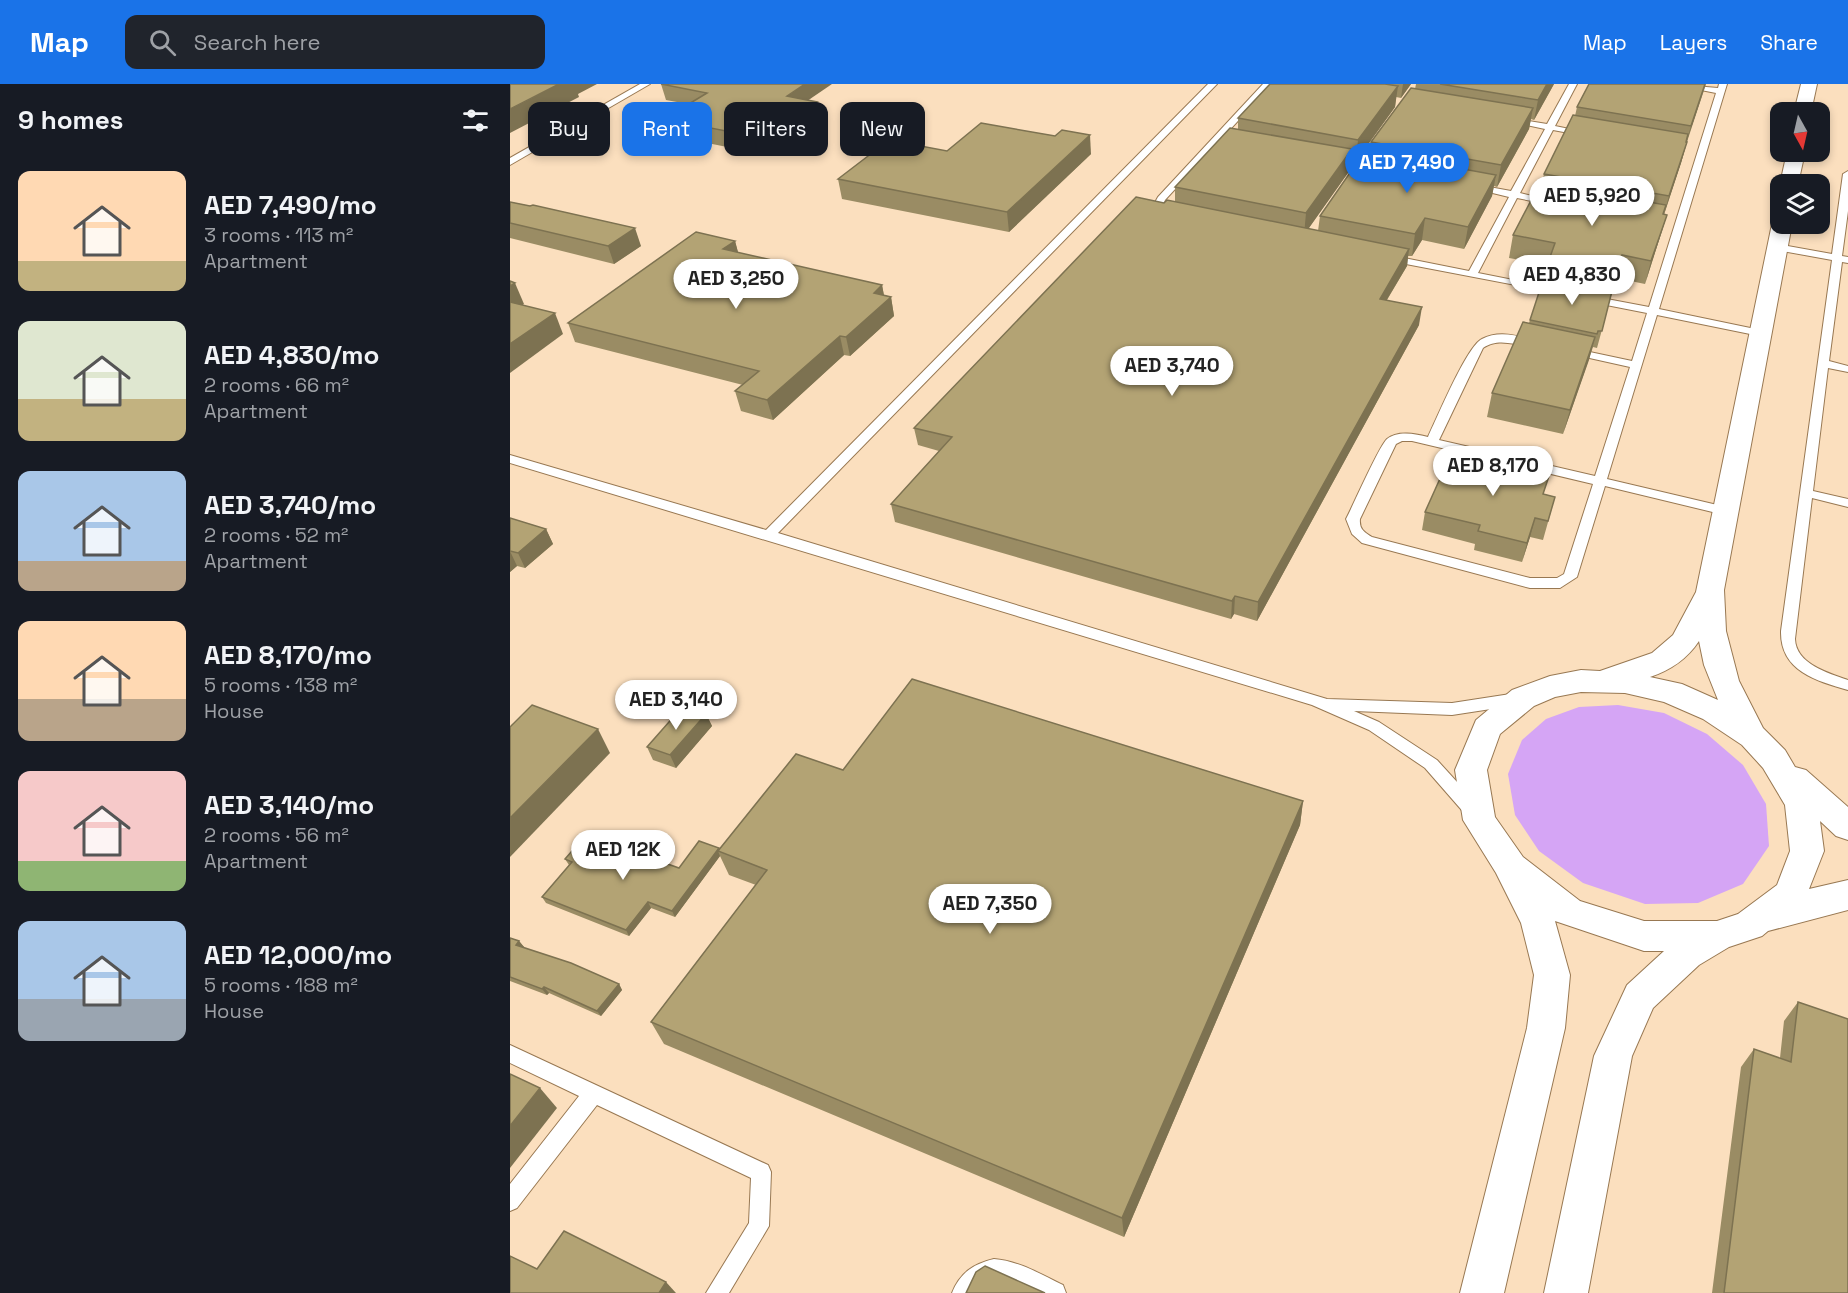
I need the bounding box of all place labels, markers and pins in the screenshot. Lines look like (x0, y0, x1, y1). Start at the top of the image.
pin: AED 7,490 (1338, 143, 1476, 194)
pin: AED 5,920 (1523, 176, 1661, 227)
pin: AED 4,830 (1503, 255, 1641, 306)
pin: AED 3,250 (667, 259, 805, 310)
pin: AED 3,740 (1103, 346, 1241, 397)
pin: AED 8,170 (1424, 446, 1562, 497)
pin: AED 3,140 (607, 680, 745, 731)
pin: AED 12K (568, 830, 678, 881)
pin: AED 7,350 (921, 884, 1059, 935)

